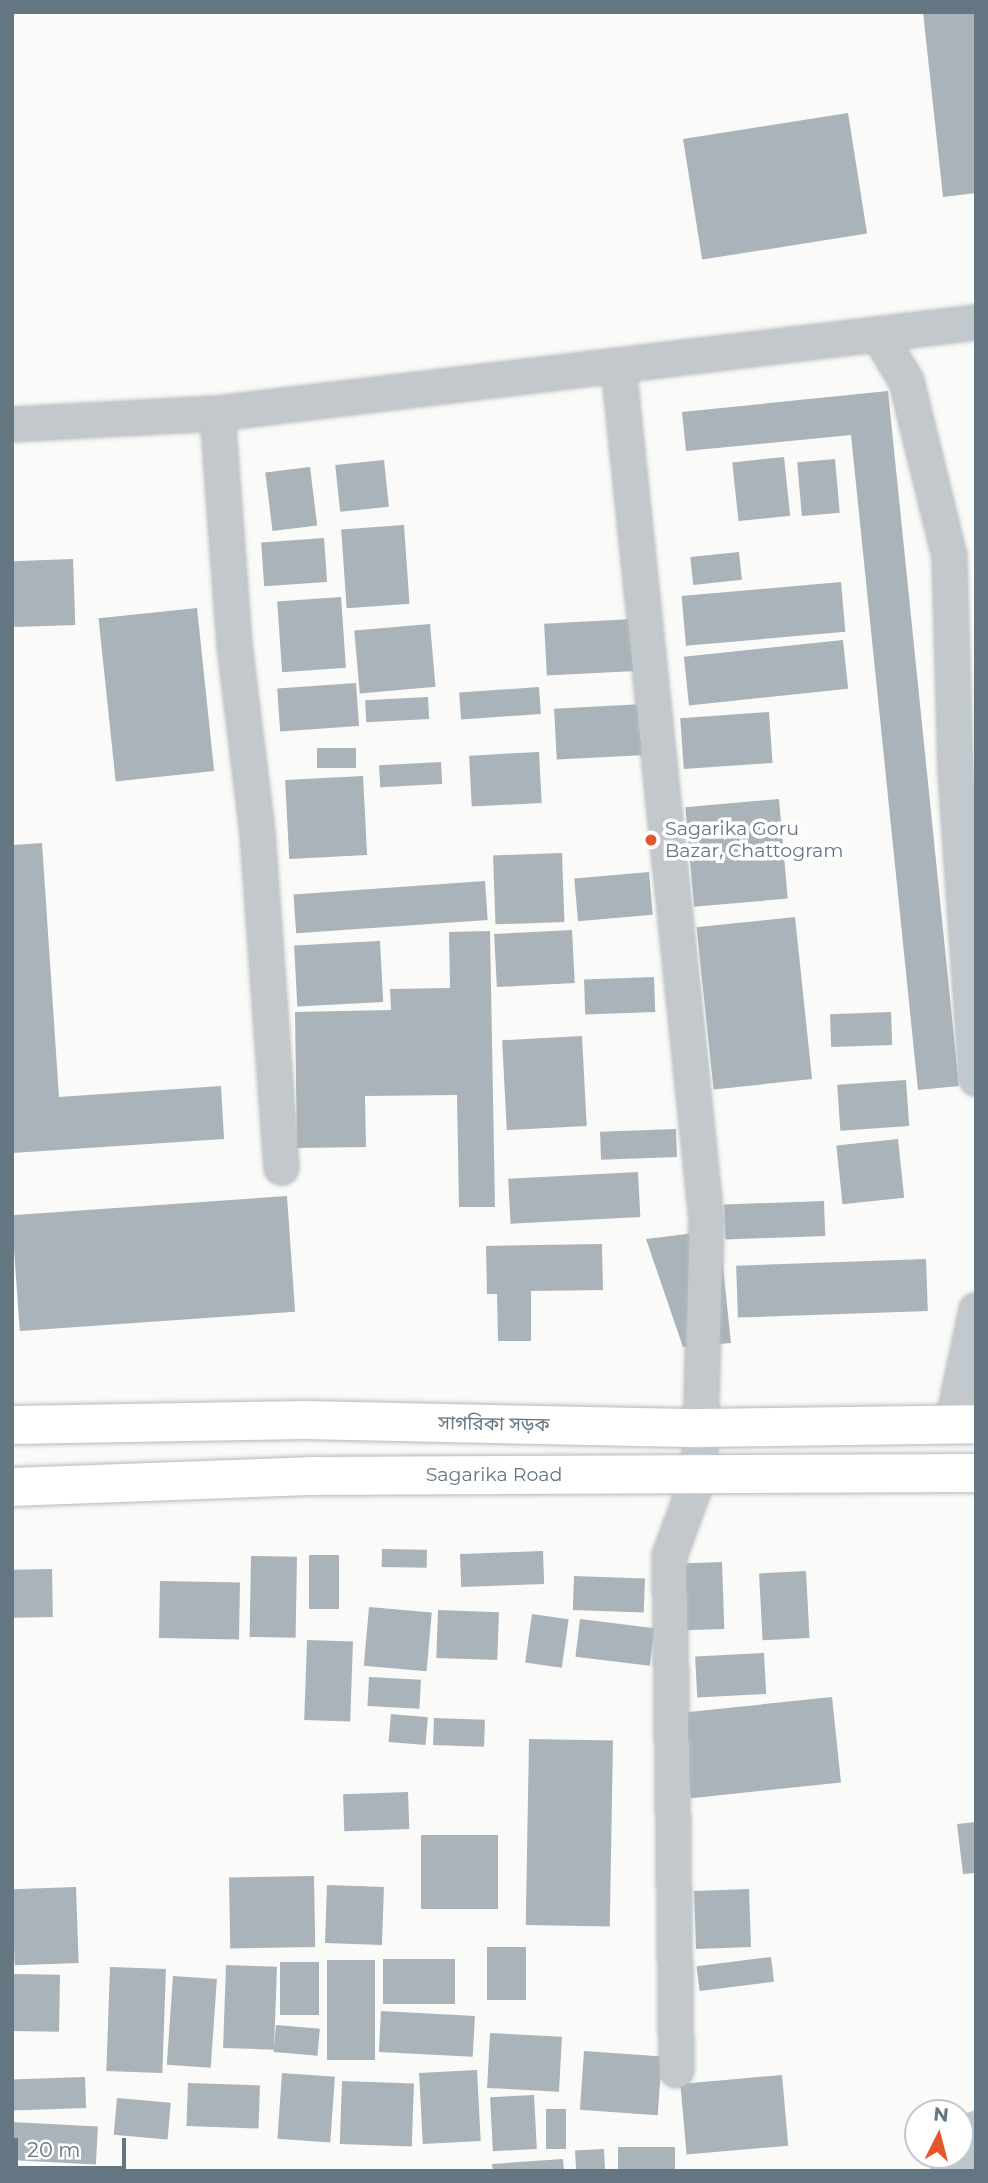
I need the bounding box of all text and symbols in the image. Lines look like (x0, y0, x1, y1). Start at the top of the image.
place label: Sagarika Goru Bazar, Chattogram (665, 818, 843, 862)
marker: Sagarika Goru Bazar, Chattogram (643, 832, 659, 848)
street label: সাগরিকা সড়ক (438, 1412, 550, 1436)
street label: Sagarika Road (426, 1464, 562, 1486)
north arrow (904, 2099, 974, 2169)
text: N (932, 2102, 950, 2127)
scale bar (18, 2124, 130, 2168)
text: 20 m (27, 2137, 81, 2162)

